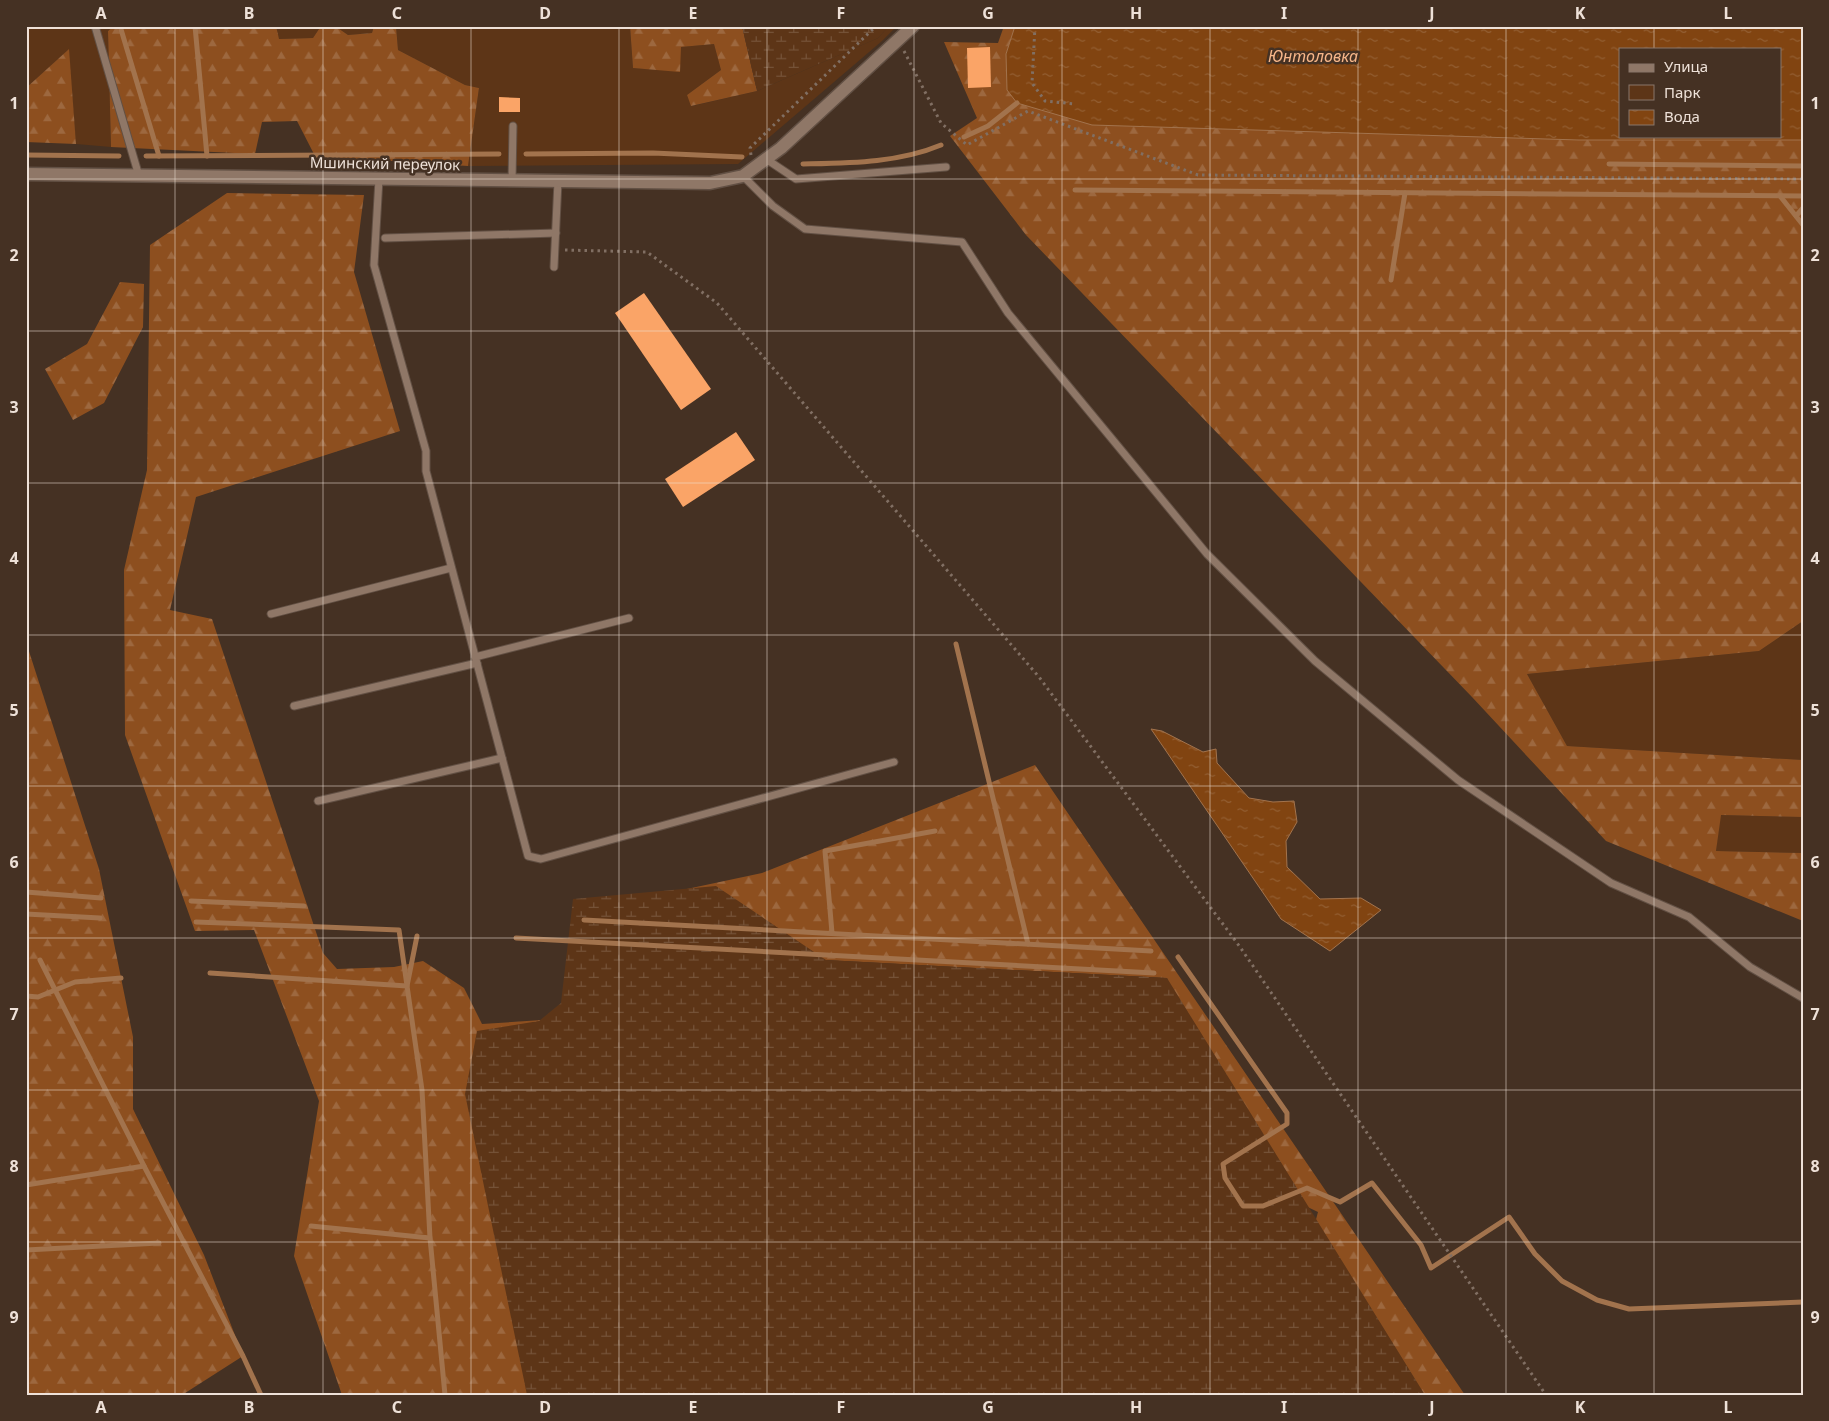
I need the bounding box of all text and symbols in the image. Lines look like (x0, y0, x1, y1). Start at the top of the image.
text: A (95, 2, 107, 24)
text: B (244, 2, 254, 24)
text: C (392, 2, 402, 24)
text: D (539, 2, 551, 24)
text: E (689, 2, 698, 24)
text: F (837, 2, 845, 24)
text: G (982, 2, 994, 24)
text: H (1130, 2, 1142, 24)
text: I (1281, 2, 1287, 24)
text: J (1427, 2, 1435, 24)
text: K (1575, 2, 1586, 24)
text: L (1724, 2, 1733, 24)
water label: Юнтоловка (1268, 45, 1358, 67)
legend (1619, 48, 1782, 138)
text: Улица (1664, 56, 1708, 76)
text: Парк (1664, 82, 1700, 102)
text: 1 (9, 92, 19, 114)
text: 1 (1810, 92, 1820, 114)
text: Вода (1664, 106, 1700, 126)
street label: Мшинский переулок (310, 152, 460, 174)
text: 2 (9, 244, 19, 266)
text: 2 (1810, 244, 1820, 266)
text: 3 (9, 396, 19, 418)
text: 3 (1810, 396, 1820, 418)
text: 4 (9, 547, 19, 569)
text: 4 (1810, 547, 1820, 569)
text: 5 (9, 699, 19, 721)
text: 5 (1810, 699, 1820, 721)
text: 6 (9, 851, 19, 873)
text: 6 (1810, 851, 1820, 873)
text: 7 (9, 1003, 19, 1025)
text: 7 (1810, 1003, 1820, 1025)
text: 8 (9, 1155, 19, 1177)
text: 8 (1810, 1155, 1820, 1177)
text: 9 (9, 1306, 19, 1328)
text: 9 (1810, 1306, 1820, 1328)
text: A (95, 1396, 107, 1418)
text: B (244, 1396, 254, 1418)
text: C (392, 1396, 402, 1418)
text: D (539, 1396, 551, 1418)
text: E (689, 1396, 698, 1418)
text: F (837, 1396, 845, 1418)
text: G (982, 1396, 994, 1418)
text: H (1130, 1396, 1142, 1418)
text: I (1281, 1396, 1287, 1418)
text: J (1427, 1396, 1435, 1418)
text: K (1575, 1396, 1586, 1418)
text: L (1724, 1396, 1733, 1418)

